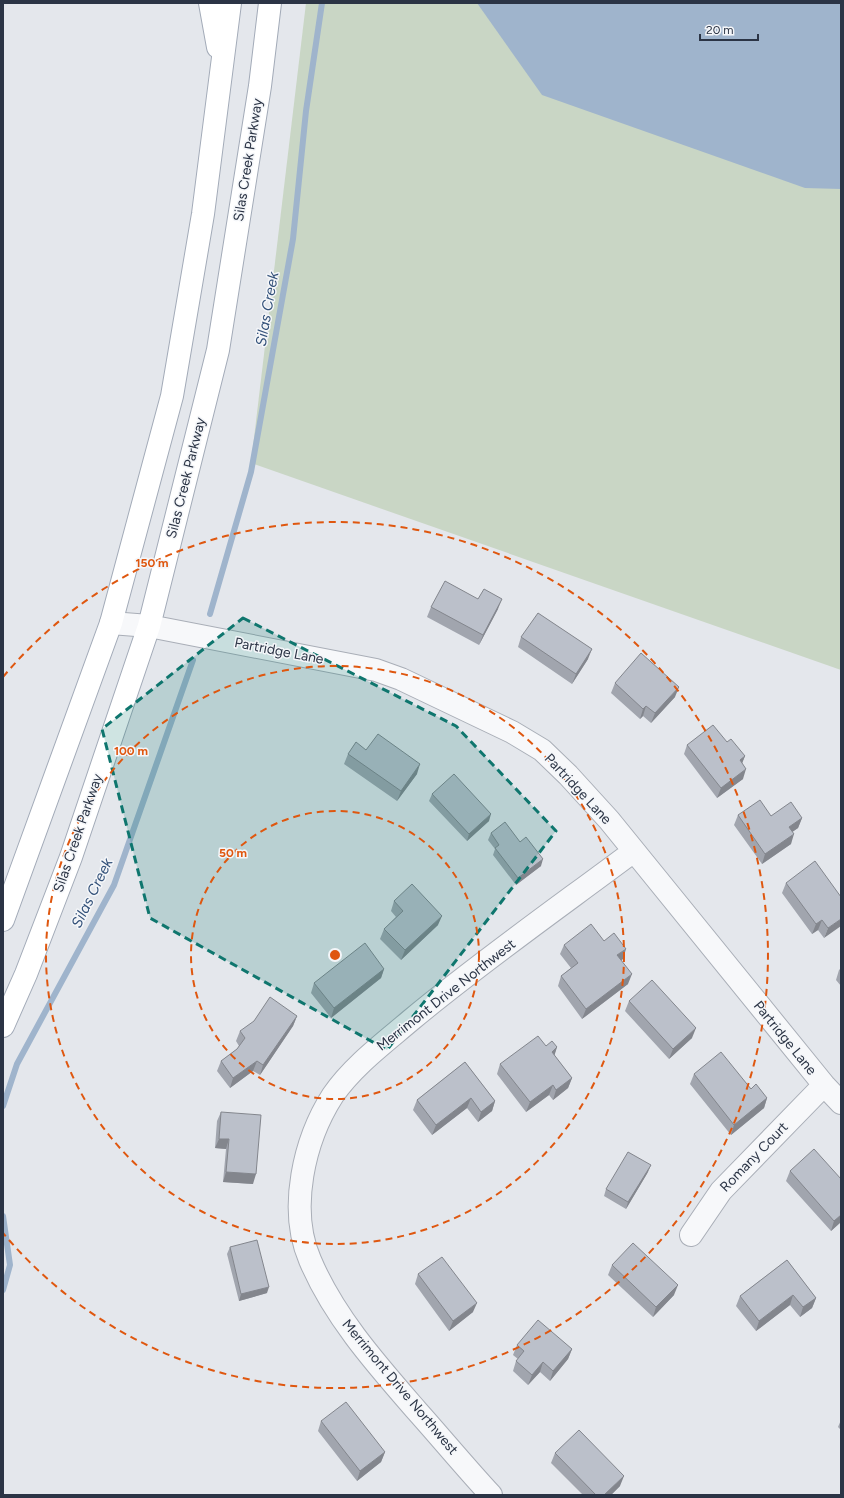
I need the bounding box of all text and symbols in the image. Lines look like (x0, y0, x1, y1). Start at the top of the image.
scale bar (700, 16, 758, 42)
text: 20 m (706, 23, 734, 37)
street label: Silas Creek Parkway (230, 97, 266, 223)
water label: Silas Creek (252, 270, 283, 348)
street label: Silas Creek Parkway (163, 415, 209, 540)
text: 150 m (135, 556, 169, 570)
street label: Partridge Lane (233, 634, 325, 668)
text: 100 m (114, 744, 148, 758)
street label: Partridge Lane (541, 750, 615, 828)
street label: Silas Creek Parkway (50, 772, 106, 894)
text: 50 m (219, 846, 247, 860)
water label: Silas Creek (67, 855, 117, 931)
street label: Merrimont Drive Northwest (373, 935, 519, 1055)
centre of rings (328, 948, 342, 962)
street label: Partridge Lane (750, 997, 820, 1079)
street label: Romany Court (716, 1119, 792, 1195)
street label: Merrimont Drive Northwest (338, 1316, 462, 1458)

